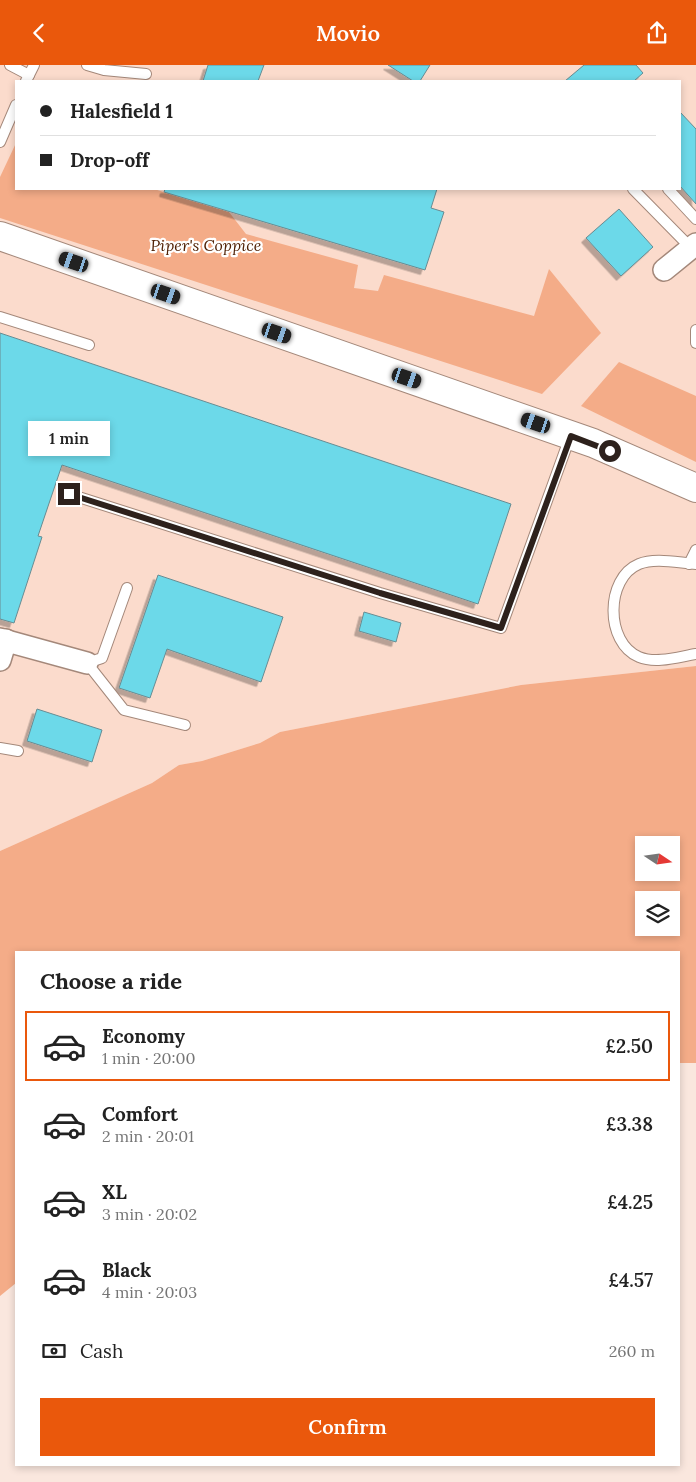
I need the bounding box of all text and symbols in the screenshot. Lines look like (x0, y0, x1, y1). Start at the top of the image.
icon: back (25, 19, 53, 47)
text: Movio (316, 19, 380, 47)
icon: share (643, 19, 671, 47)
text: Halesfield 1 (70, 99, 173, 123)
text: Drop-off (70, 148, 149, 172)
park label: Piper's Coppice (151, 235, 262, 255)
car (57, 250, 90, 274)
car (149, 282, 182, 306)
car (260, 321, 293, 345)
car (390, 366, 423, 390)
car (519, 411, 552, 435)
callout: 1 min (28, 421, 110, 457)
text: 1 min (49, 428, 89, 448)
route start (599, 440, 621, 462)
route end (58, 483, 80, 505)
north arrow (635, 836, 680, 881)
map controls (635, 836, 680, 936)
button: layers (635, 891, 680, 936)
text: Choose a ride (40, 967, 182, 995)
icon: car (42, 1024, 87, 1069)
text: Economy (102, 1024, 185, 1048)
text: £2.50 (605, 1034, 653, 1058)
text: 1 min · 20:00 (102, 1048, 195, 1068)
icon: car (42, 1102, 87, 1147)
text: Comfort (102, 1102, 178, 1126)
text: £3.38 (606, 1112, 653, 1136)
text: 2 min · 20:01 (102, 1126, 194, 1146)
icon: car (42, 1180, 87, 1225)
text: XL (102, 1180, 127, 1204)
text: £4.25 (607, 1190, 653, 1214)
text: 3 min · 20:02 (102, 1204, 197, 1224)
icon: car (42, 1258, 87, 1303)
text: Black (102, 1258, 151, 1282)
text: £4.57 (608, 1268, 653, 1292)
text: 4 min · 20:03 (102, 1282, 197, 1302)
icon: cash (40, 1337, 68, 1365)
text: Cash (80, 1339, 123, 1363)
text: 260 m (609, 1341, 655, 1361)
button: Confirm (40, 1398, 655, 1456)

